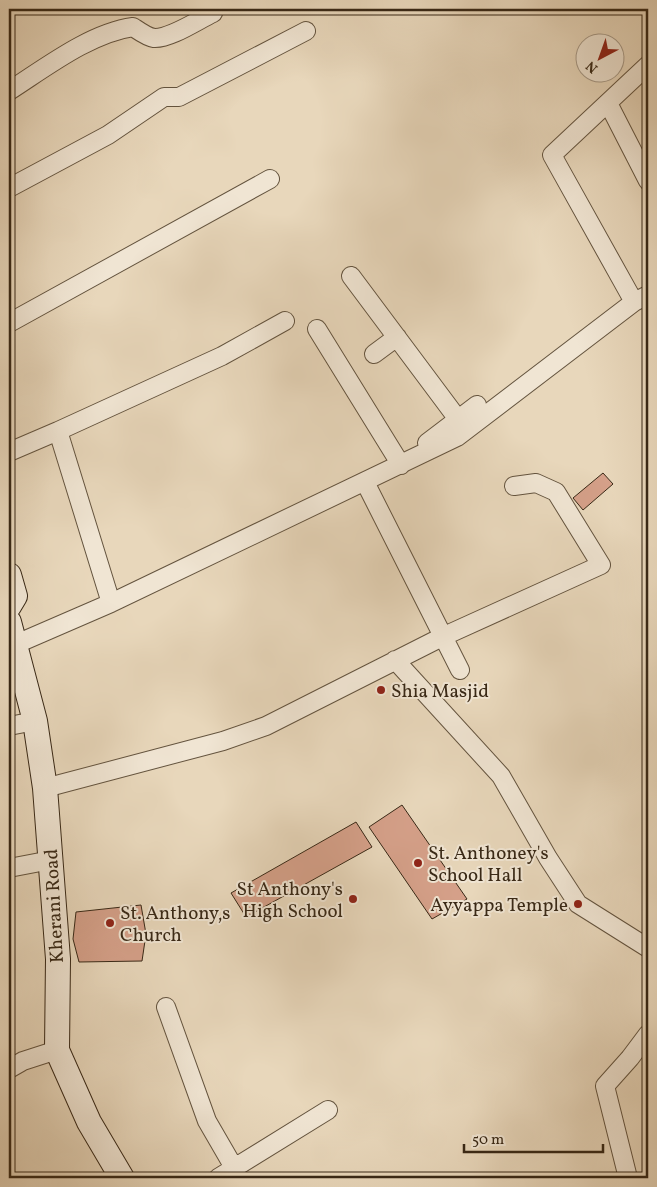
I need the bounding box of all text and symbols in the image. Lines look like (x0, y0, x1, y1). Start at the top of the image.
north arrow (574, 32, 624, 82)
text: N (582, 56, 603, 77)
place label: Shia Masjid (391, 679, 489, 705)
marker: Shia Masjid (375, 684, 387, 696)
place label: St. Anthoney's School Hall (428, 841, 549, 889)
street label: Kherani Road (39, 848, 71, 964)
marker: St. Anthoney's School Hall (412, 857, 424, 869)
place label: St Anthony's High School (236, 877, 343, 925)
marker: St Anthony's High School (347, 893, 359, 905)
place label: Ayyappa Temple (430, 893, 568, 919)
marker: Ayyappa Temple (572, 898, 584, 910)
place label: St. Anthony,s Church (120, 901, 230, 949)
marker: St. Anthony,s Church (104, 917, 116, 929)
scale bar (464, 1122, 603, 1154)
text: 50 m (472, 1130, 504, 1151)

